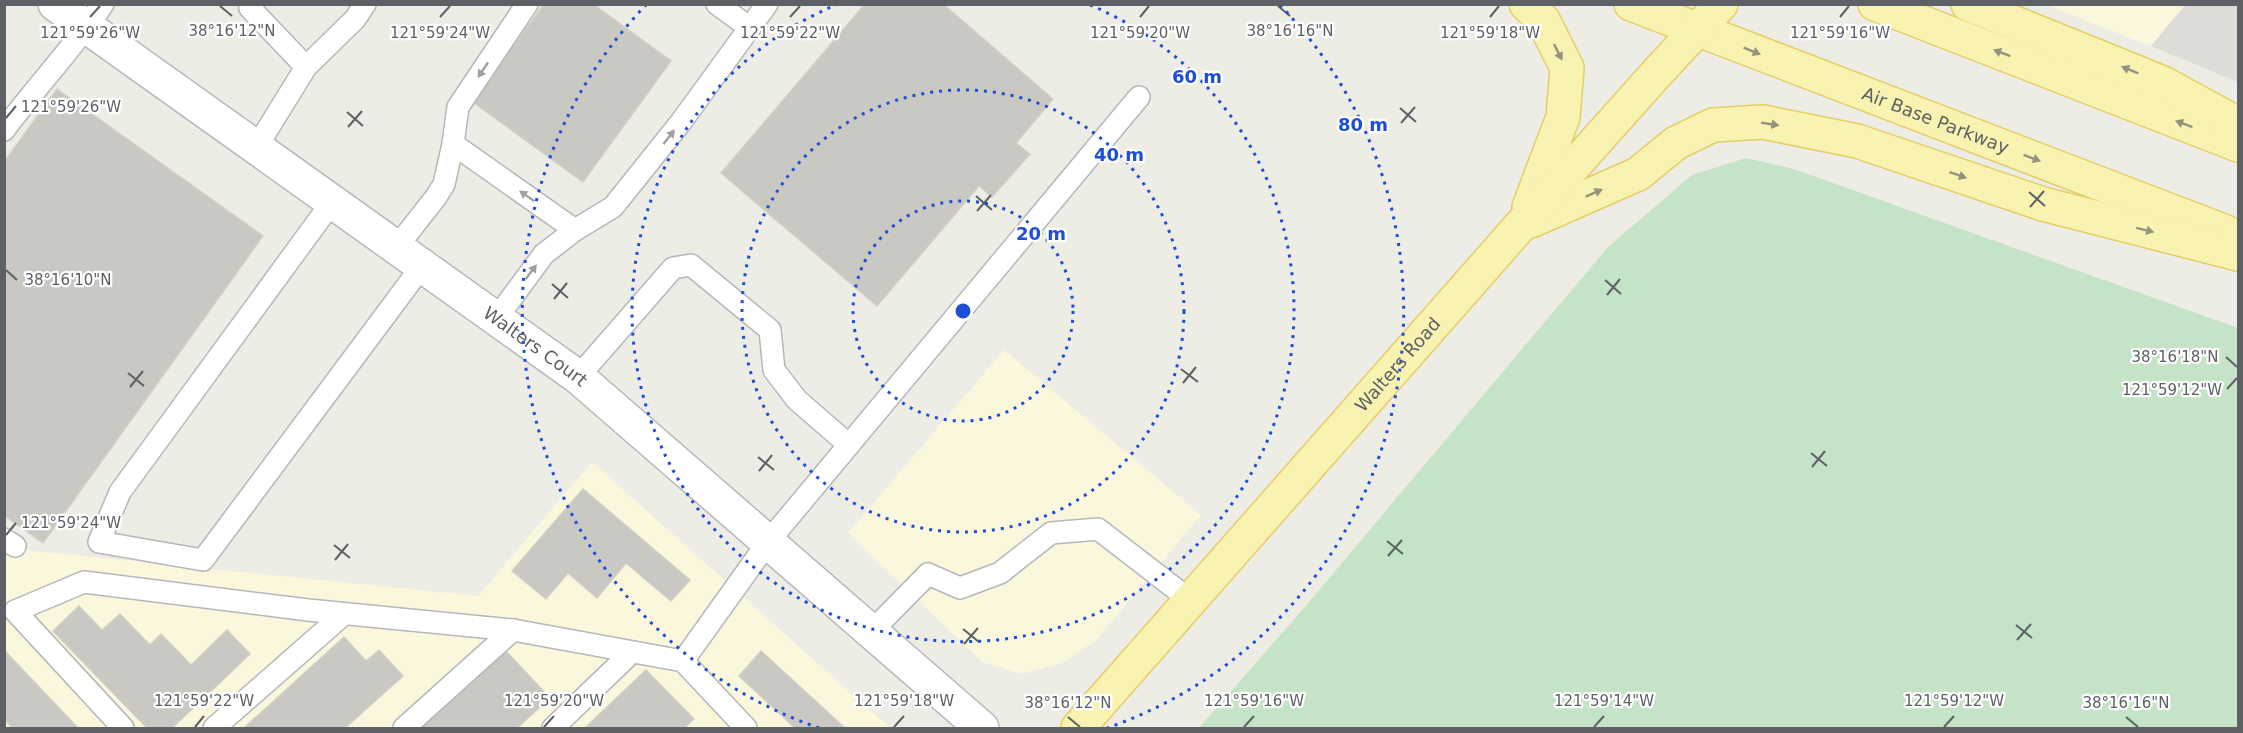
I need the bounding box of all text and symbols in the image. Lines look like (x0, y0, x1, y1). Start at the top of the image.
text: 38°16'12"N (188, 22, 276, 40)
text: 38°16'16"N (1246, 22, 1334, 40)
text: 121°59'26"W (40, 24, 140, 42)
text: 121°59'24"W (390, 24, 490, 42)
text: 121°59'22"W (740, 24, 840, 42)
text: 121°59'20"W (1090, 24, 1190, 42)
text: 121°59'18"W (1440, 24, 1540, 42)
text: 121°59'16"W (1790, 24, 1890, 42)
one-way arrow (1554, 43, 1563, 60)
one-way arrow (1744, 46, 1762, 56)
one-way arrow (1993, 48, 2011, 58)
one-way arrow (477, 62, 488, 79)
one-way arrow (2121, 65, 2139, 74)
text: 60 m (1172, 66, 1222, 87)
street label: Air Base Parkway (1859, 83, 2012, 158)
text: 121°59'26"W (21, 98, 121, 116)
text: 80 m (1338, 114, 1388, 135)
one-way arrow (2175, 118, 2193, 128)
one-way arrow (1761, 120, 1780, 129)
one-way arrow (662, 129, 675, 145)
text: 40 m (1094, 144, 1144, 165)
one-way arrow (2024, 154, 2042, 164)
one-way arrow (1949, 171, 1967, 180)
one-way arrow (1586, 188, 1604, 198)
one-way arrow (520, 190, 536, 202)
text: 20 m (1016, 223, 1066, 244)
one-way arrow (2136, 226, 2154, 235)
one-way arrow (525, 264, 537, 280)
text: 38°16'10"N (24, 271, 112, 289)
centre of rings (953, 301, 973, 321)
street label: Walters Court (480, 302, 592, 390)
street label: Walters Road (1350, 313, 1445, 416)
text: 38°16'18"N (2131, 348, 2219, 366)
text: 121°59'12"W (2122, 381, 2222, 399)
text: 121°59'24"W (21, 514, 121, 532)
text: 121°59'22"W (154, 692, 254, 710)
text: 121°59'20"W (504, 692, 604, 710)
text: 121°59'18"W (854, 692, 954, 710)
text: 121°59'16"W (1204, 692, 1304, 710)
text: 121°59'14"W (1554, 692, 1654, 710)
text: 121°59'12"W (1904, 692, 2004, 710)
text: 38°16'12"N (1024, 694, 1112, 712)
text: 38°16'16"N (2082, 694, 2170, 712)

